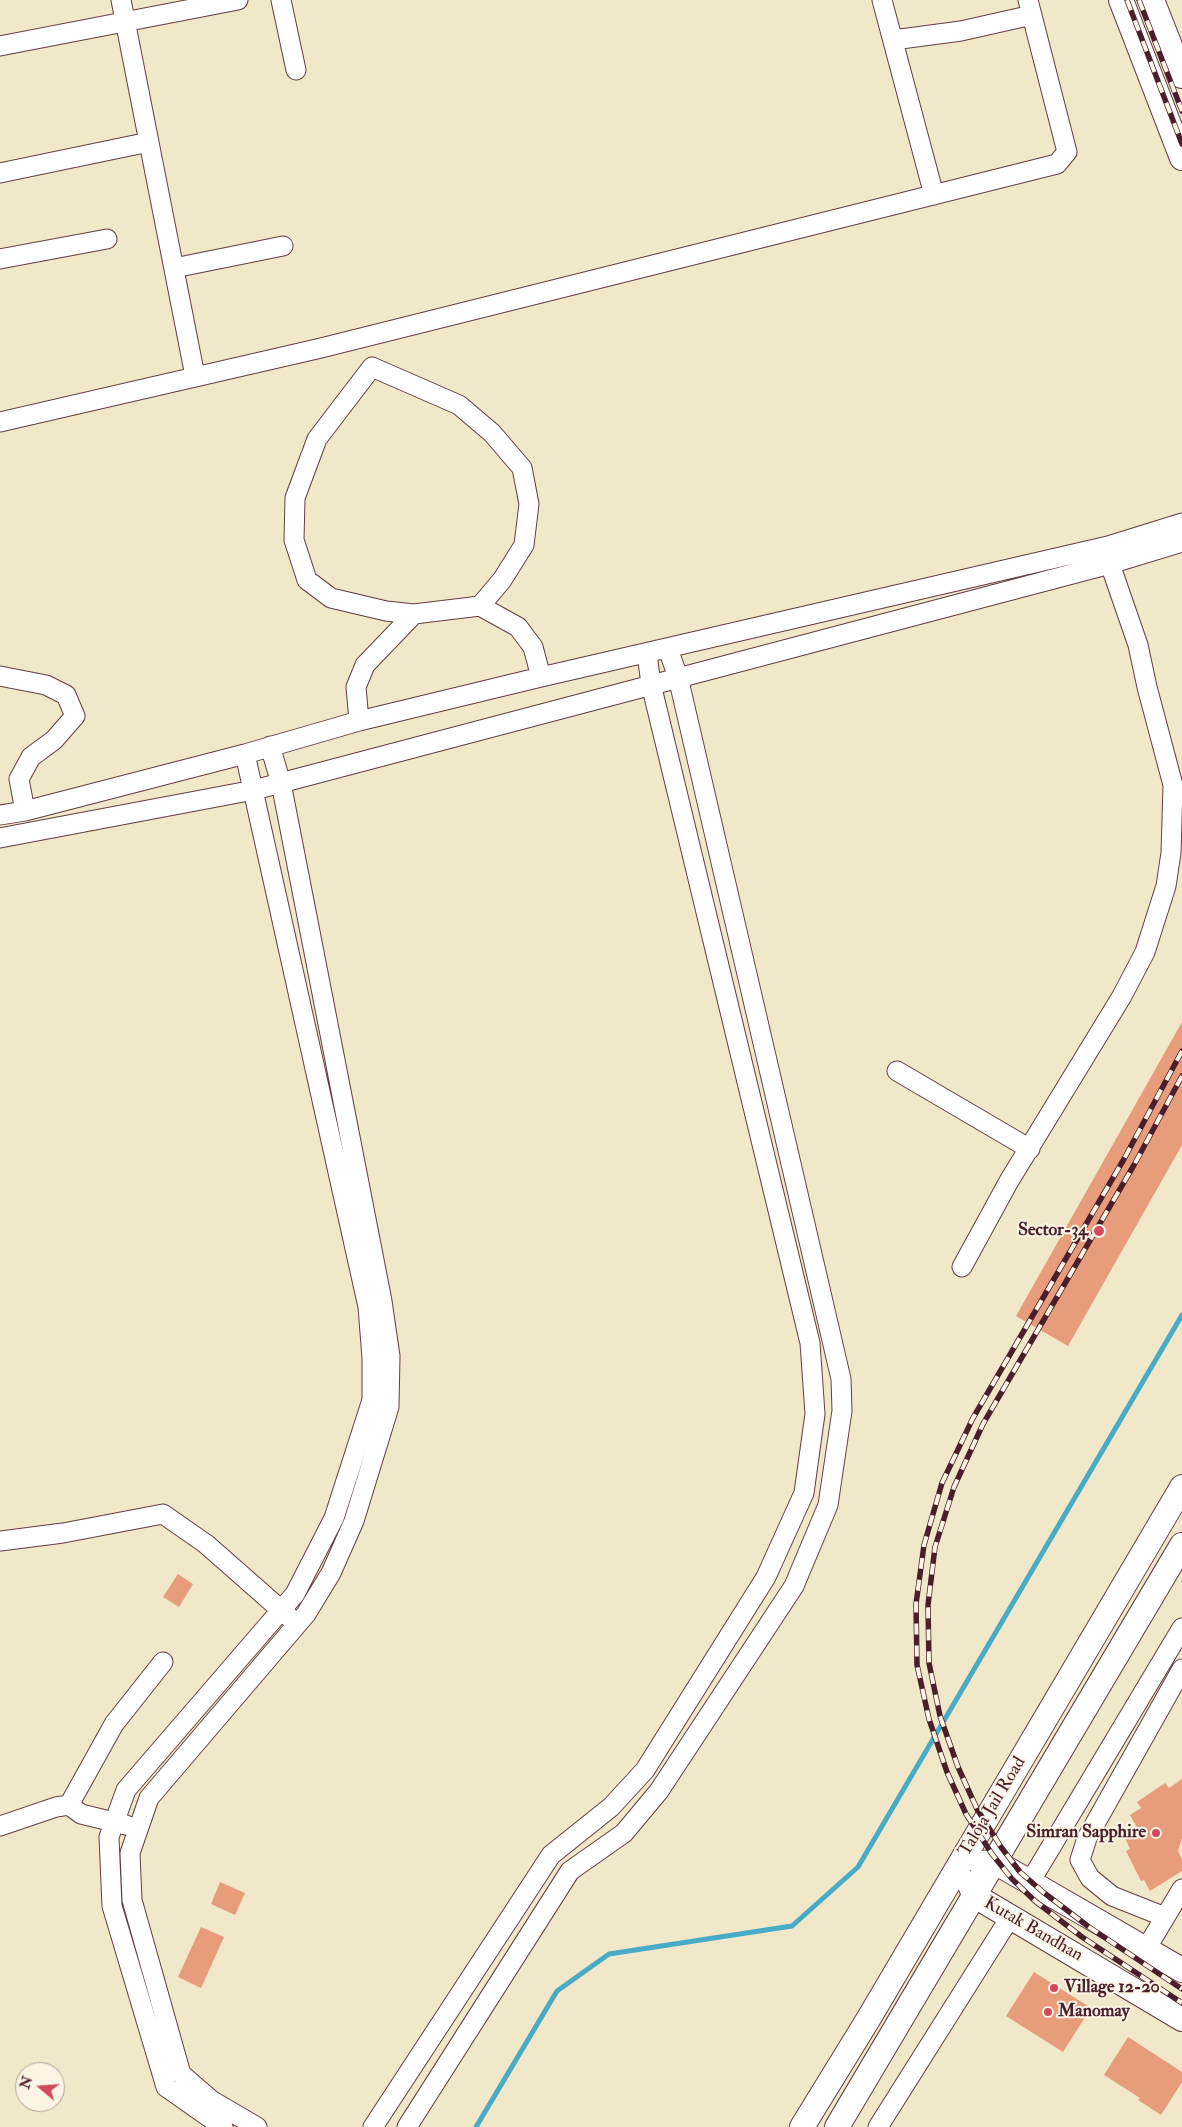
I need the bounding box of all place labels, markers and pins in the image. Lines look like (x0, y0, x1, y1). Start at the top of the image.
place label: Sector-34 (1018, 1220, 1088, 1242)
marker: Sector-34 (1092, 1224, 1106, 1238)
place label: Simran Sapphire (1026, 1822, 1146, 1844)
marker: Simran Sapphire (1150, 1827, 1162, 1839)
place label: Village 12-20 (1064, 1977, 1160, 1999)
marker: Village 12-20 (1048, 1982, 1060, 1994)
place label: Manomay (1058, 2001, 1130, 2023)
marker: Manomay (1042, 2006, 1054, 2018)

